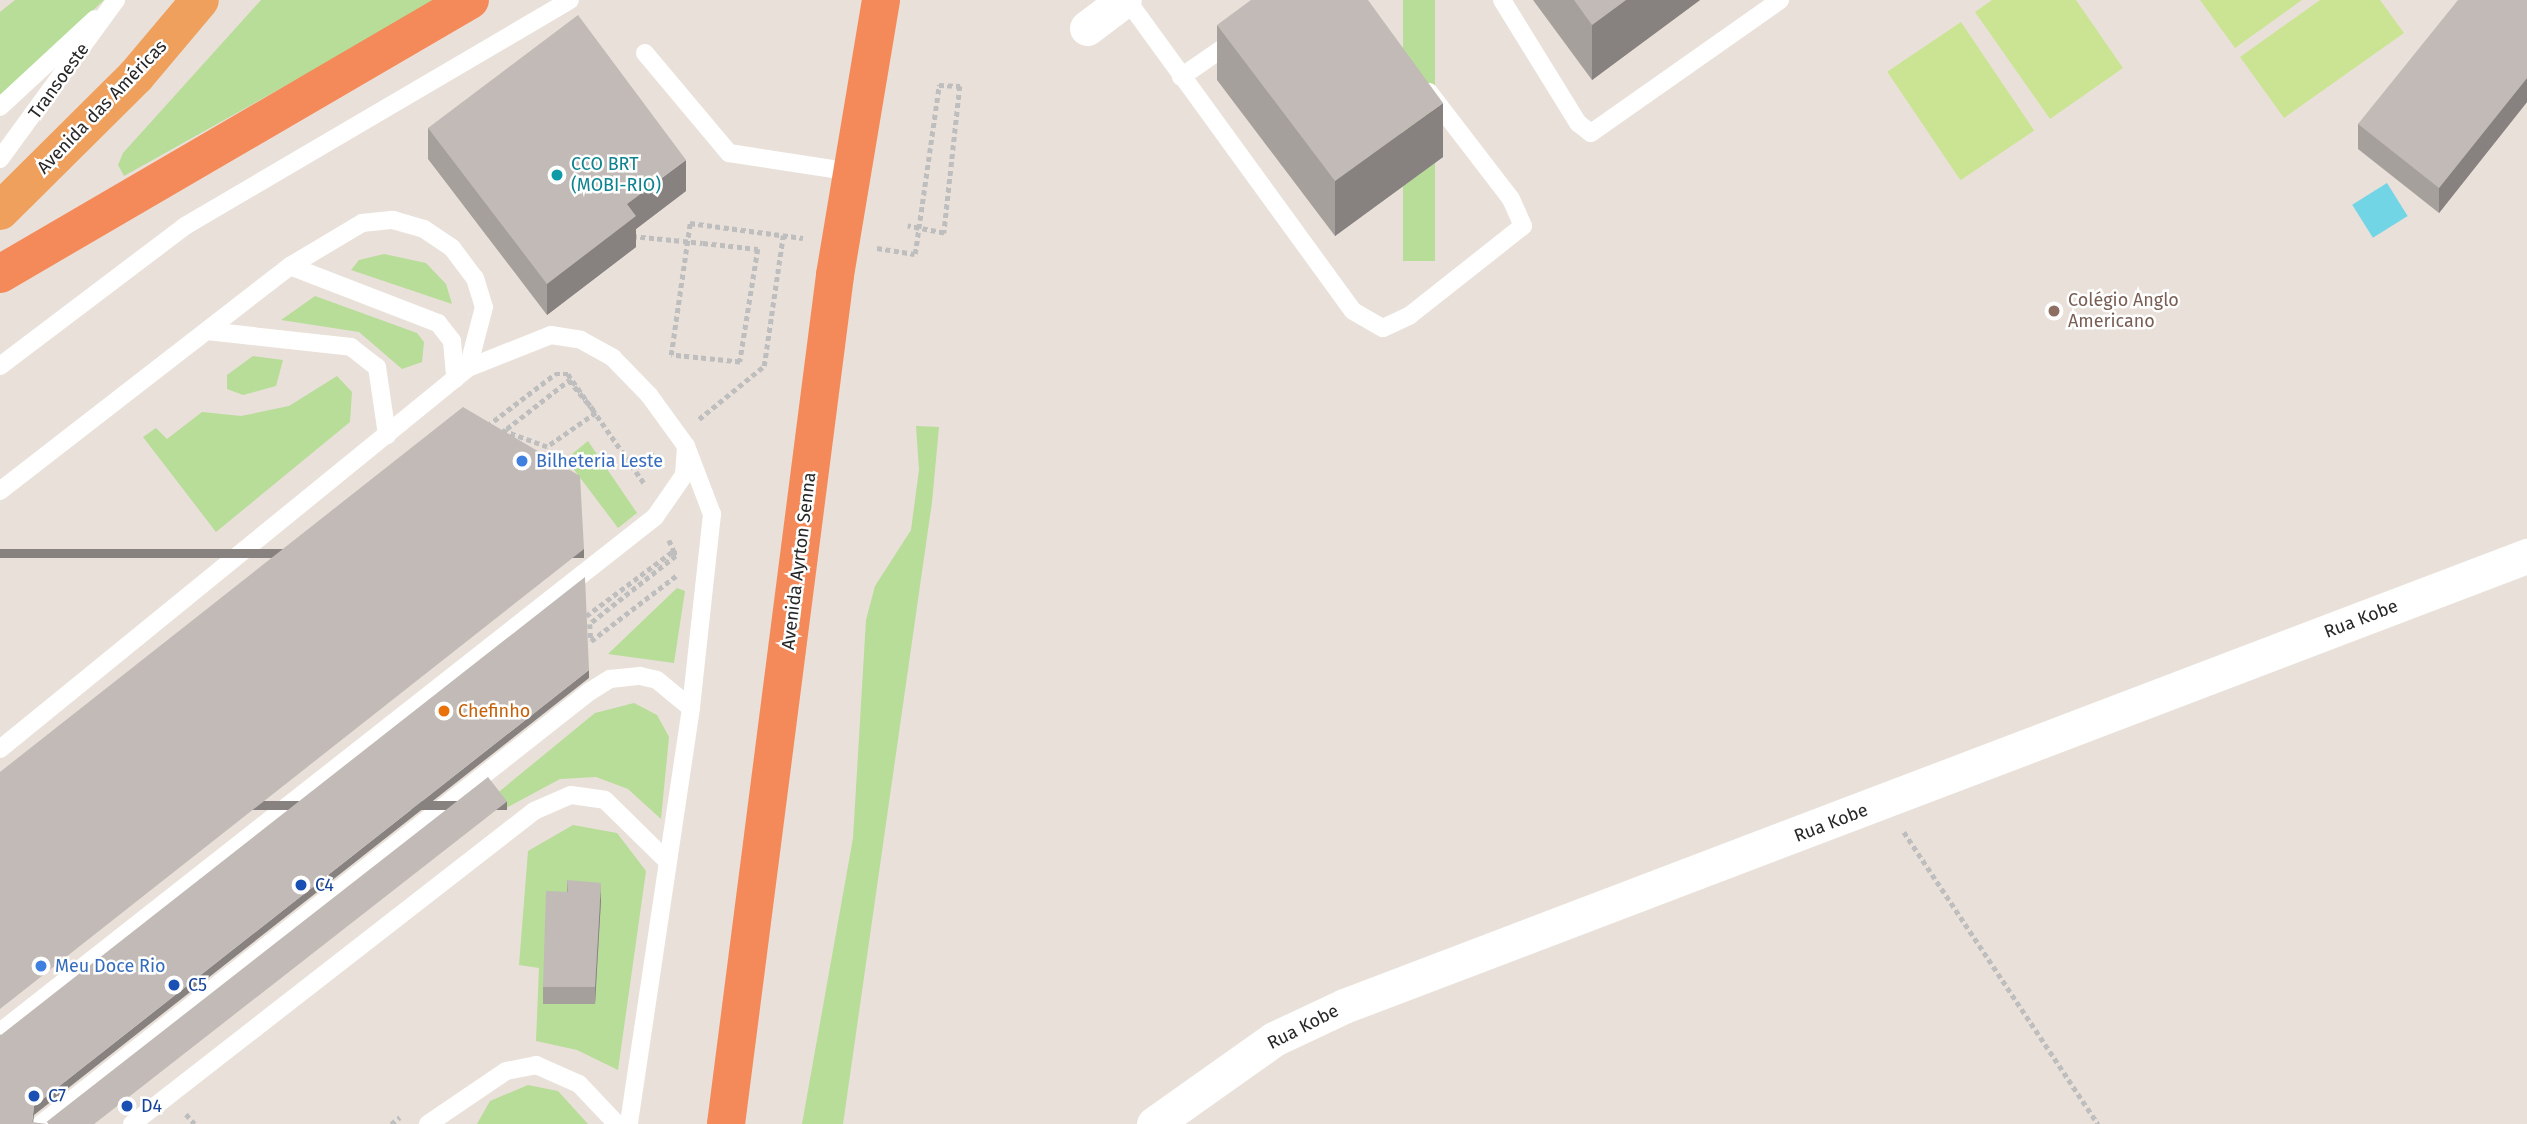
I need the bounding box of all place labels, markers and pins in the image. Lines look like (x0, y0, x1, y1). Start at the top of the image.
place label: CCO BRT (MOBI-RIO) (571, 154, 661, 196)
marker: CCO BRT (MOBI-RIO) (549, 167, 565, 183)
place label: Colégio Anglo Americano (2068, 290, 2179, 332)
marker: Colégio Anglo Americano (2046, 303, 2062, 319)
place label: Bilheteria Leste (536, 450, 663, 472)
marker: Bilheteria Leste (514, 453, 530, 469)
place label: Chefinho (458, 700, 530, 722)
marker: Chefinho (436, 703, 452, 719)
place label: C4 (315, 874, 334, 896)
marker: C4 (293, 877, 309, 893)
place label: Meu Doce Rio (55, 955, 165, 977)
marker: Meu Doce Rio (33, 958, 49, 974)
place label: C5 (188, 974, 207, 996)
marker: C5 (166, 977, 182, 993)
place label: C7 (48, 1085, 66, 1107)
marker: C7 (26, 1088, 42, 1104)
place label: D4 (141, 1095, 162, 1117)
marker: D4 (119, 1098, 135, 1114)

